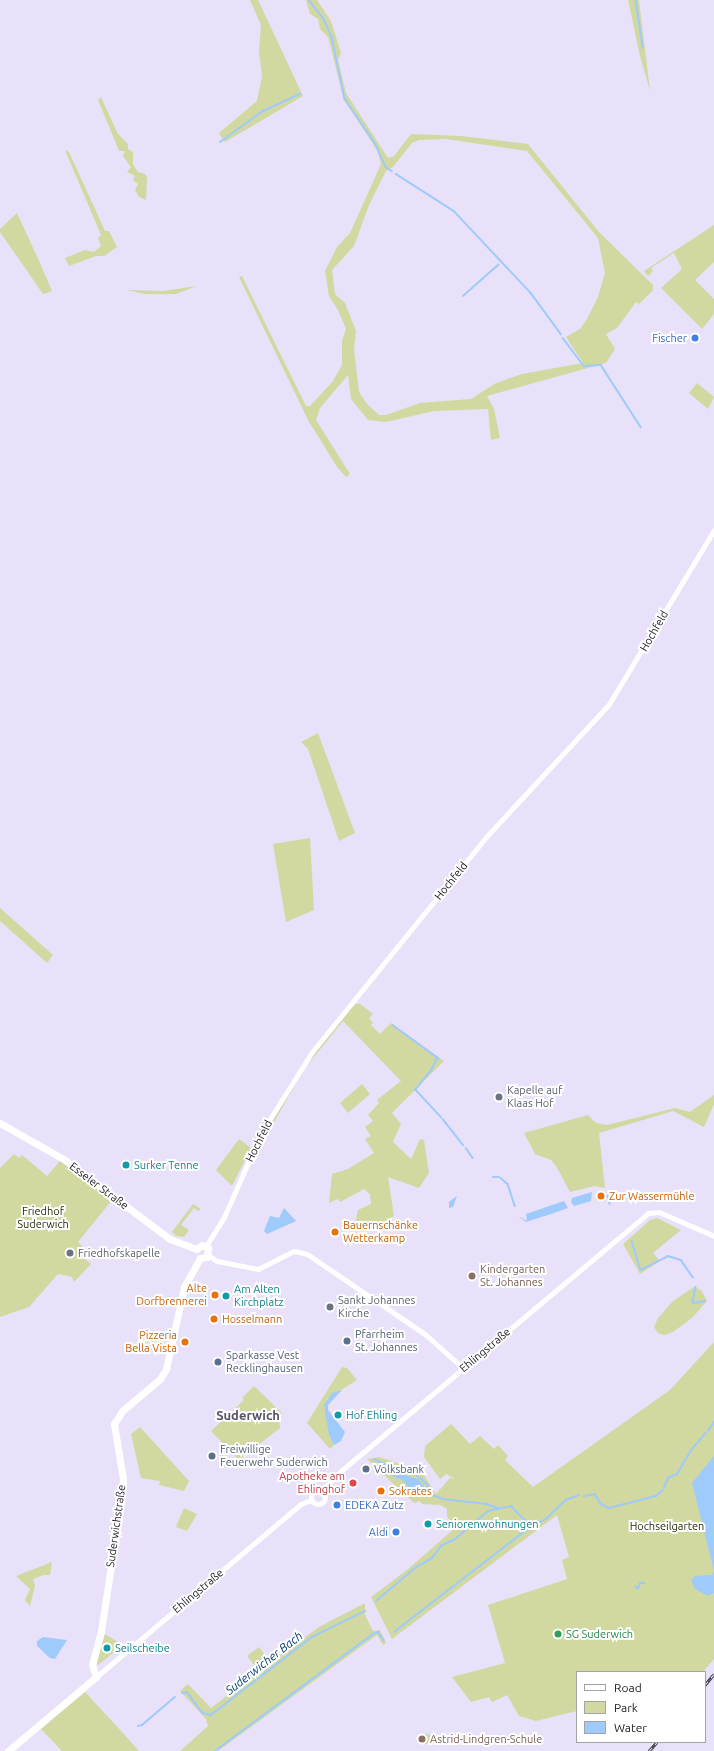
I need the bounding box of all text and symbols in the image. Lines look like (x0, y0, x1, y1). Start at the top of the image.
place label: Fischer (652, 331, 687, 345)
marker: Fischer (690, 333, 700, 343)
street label: Hochfeld (637, 608, 671, 654)
street label: Hochfeld (432, 859, 470, 903)
place label: Kapelle auf Klaas Hof (507, 1084, 562, 1110)
marker: Kapelle auf Klaas Hof (494, 1092, 504, 1102)
street label: Hochfeld (243, 1118, 275, 1164)
place label: Surker Tenne (134, 1158, 199, 1172)
street label: Esseler Straße (67, 1160, 131, 1212)
marker: Surker Tenne (121, 1160, 131, 1170)
place label: Zur Wassermühle (609, 1189, 695, 1203)
marker: Zur Wassermühle (596, 1191, 606, 1201)
park label: Friedhof Suderwich (17, 1205, 69, 1231)
place label: Bauernschänke Wetterkamp (343, 1219, 418, 1245)
marker: Bauernschänke Wetterkamp (330, 1227, 340, 1237)
place label: Friedhofskapelle (78, 1246, 160, 1260)
marker: Friedhofskapelle (65, 1248, 75, 1258)
place label: Kindergarten St. Johannes (480, 1263, 545, 1289)
marker: Kindergarten St. Johannes (467, 1271, 477, 1281)
place label: Alte Dorfbrennerei (136, 1282, 207, 1308)
place label: Am Alten Kirchplatz (234, 1283, 284, 1309)
marker: Alte Dorfbrennerei (210, 1290, 220, 1300)
marker: Am Alten Kirchplatz (221, 1291, 231, 1301)
place label: Sankt Johannes Kirche (338, 1294, 415, 1320)
marker: Sankt Johannes Kirche (325, 1302, 335, 1312)
place label: Hosselmann (222, 1312, 282, 1326)
marker: Hosselmann (209, 1314, 219, 1324)
street label: Ehlingstraße (457, 1325, 513, 1375)
place label: Pfarrheim St. Johannes (355, 1328, 418, 1354)
place label: Pizzeria Bella Vista (125, 1329, 177, 1355)
marker: Pfarrheim St. Johannes (342, 1336, 352, 1346)
marker: Pizzeria Bella Vista (180, 1337, 190, 1347)
place label: Sparkasse Vest Recklinghausen (226, 1349, 303, 1375)
marker: Sparkasse Vest Recklinghausen (213, 1357, 223, 1367)
district label: Suderwich (216, 1407, 280, 1423)
place label: Hof Ehling (346, 1408, 397, 1422)
marker: Hof Ehling (333, 1410, 343, 1420)
place label: Freiwillige Feuerwehr Suderwich (220, 1443, 328, 1469)
marker: Freiwillige Feuerwehr Suderwich (207, 1451, 217, 1461)
place label: Volksbank (374, 1462, 424, 1476)
marker: Volksbank (361, 1464, 371, 1474)
place label: Apotheke am Ehlinghof (279, 1470, 345, 1496)
marker: Apotheke am Ehlinghof (348, 1478, 358, 1488)
street label: Suderwichstraße (104, 1484, 128, 1568)
place label: Sokrates (389, 1484, 432, 1498)
marker: Sokrates (376, 1486, 386, 1496)
place label: EDEKA Zutz (345, 1498, 404, 1512)
marker: EDEKA Zutz (332, 1500, 342, 1510)
place label: Seniorenwohnungen (436, 1517, 538, 1531)
marker: Seniorenwohnungen (423, 1519, 433, 1529)
park label: Hochseilgarten (630, 1519, 704, 1533)
place label: Aldi (369, 1525, 388, 1539)
marker: Aldi (391, 1527, 401, 1537)
street label: Ehlingstraße (170, 1566, 226, 1616)
place label: SG Suderwich (566, 1627, 633, 1641)
water label: Suderwicher Bach (222, 1628, 306, 1698)
marker: SG Suderwich (553, 1629, 563, 1639)
place label: Seilscheibe (115, 1641, 170, 1655)
marker: Seilscheibe (102, 1643, 112, 1653)
legend (576, 1671, 706, 1743)
text: Road (614, 1681, 642, 1694)
text: Park (614, 1701, 638, 1714)
text: Water (614, 1721, 647, 1734)
place label: Astrid-Lindgren-Schule (430, 1732, 542, 1746)
marker: Astrid-Lindgren-Schule (417, 1734, 427, 1744)

